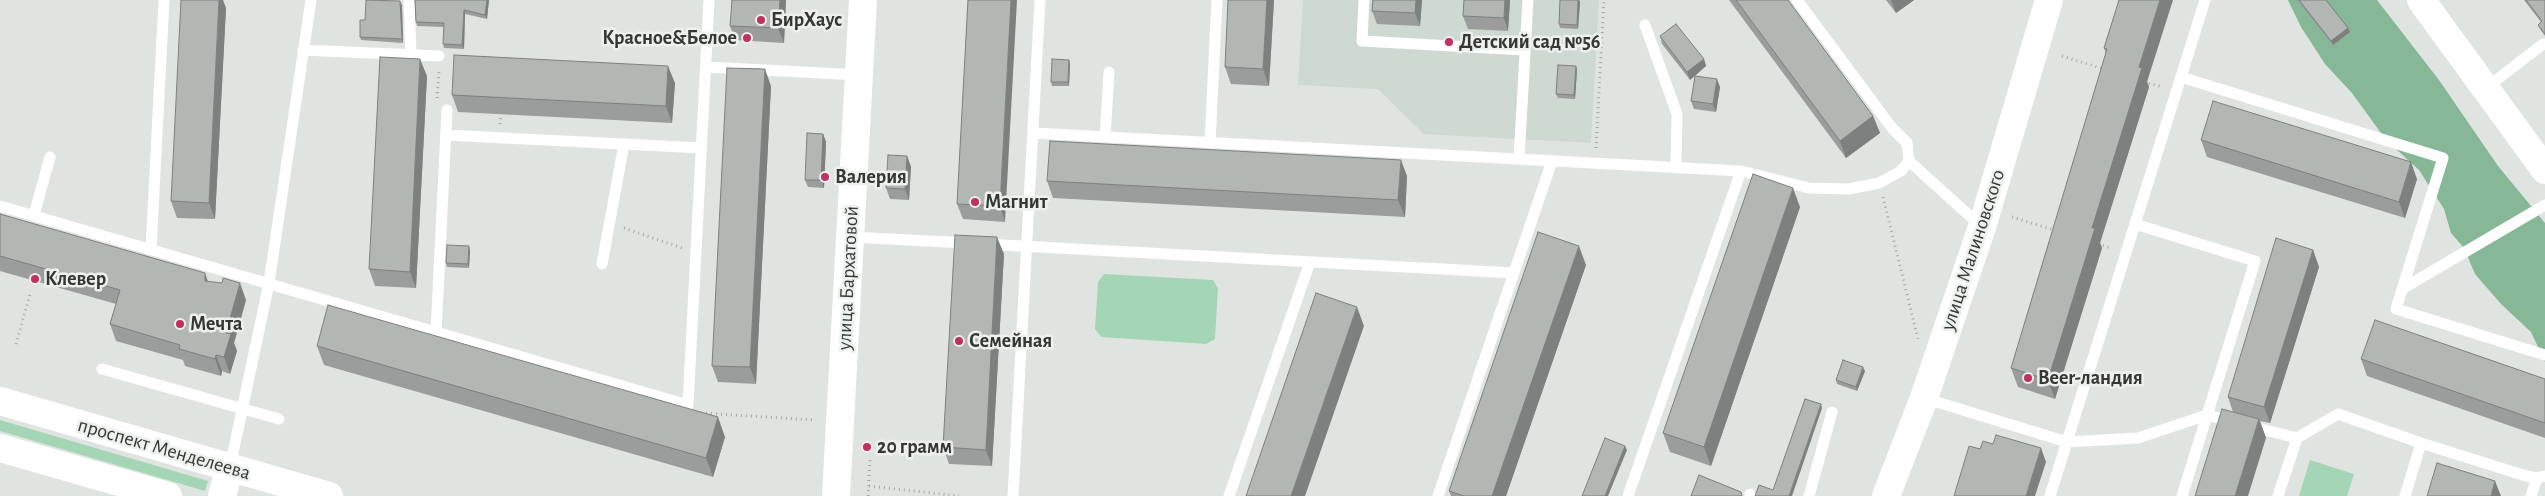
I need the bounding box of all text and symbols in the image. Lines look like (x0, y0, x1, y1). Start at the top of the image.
place label: БирХаус (771, 8, 842, 32)
marker: БирХаус (755, 14, 767, 26)
place label: Красное&Белое (602, 26, 737, 50)
place label: Детский сад №56 (1459, 30, 1600, 54)
marker: Красное&Белое (741, 32, 753, 44)
marker: Детский сад №56 (1443, 36, 1455, 48)
place label: Валерия (835, 165, 907, 189)
street label: улица Малиновского (1936, 167, 2010, 333)
marker: Валерия (819, 171, 831, 183)
place label: Магнит (985, 190, 1047, 214)
marker: Магнит (969, 196, 981, 208)
street label: улица Бархатовой (832, 205, 864, 351)
place label: Клевер (45, 267, 106, 291)
marker: Клевер (29, 273, 41, 285)
place label: Мечта (190, 312, 242, 336)
marker: Мечта (174, 318, 186, 330)
place label: Семейная (969, 329, 1052, 353)
marker: Семейная (953, 335, 965, 347)
place label: Beer-ландия (2038, 366, 2143, 390)
marker: Beer-ландия (2022, 372, 2034, 384)
street label: проспект Менделеева (75, 413, 253, 485)
place label: 20 грамм (877, 435, 952, 459)
marker: 20 грамм (861, 441, 873, 453)

